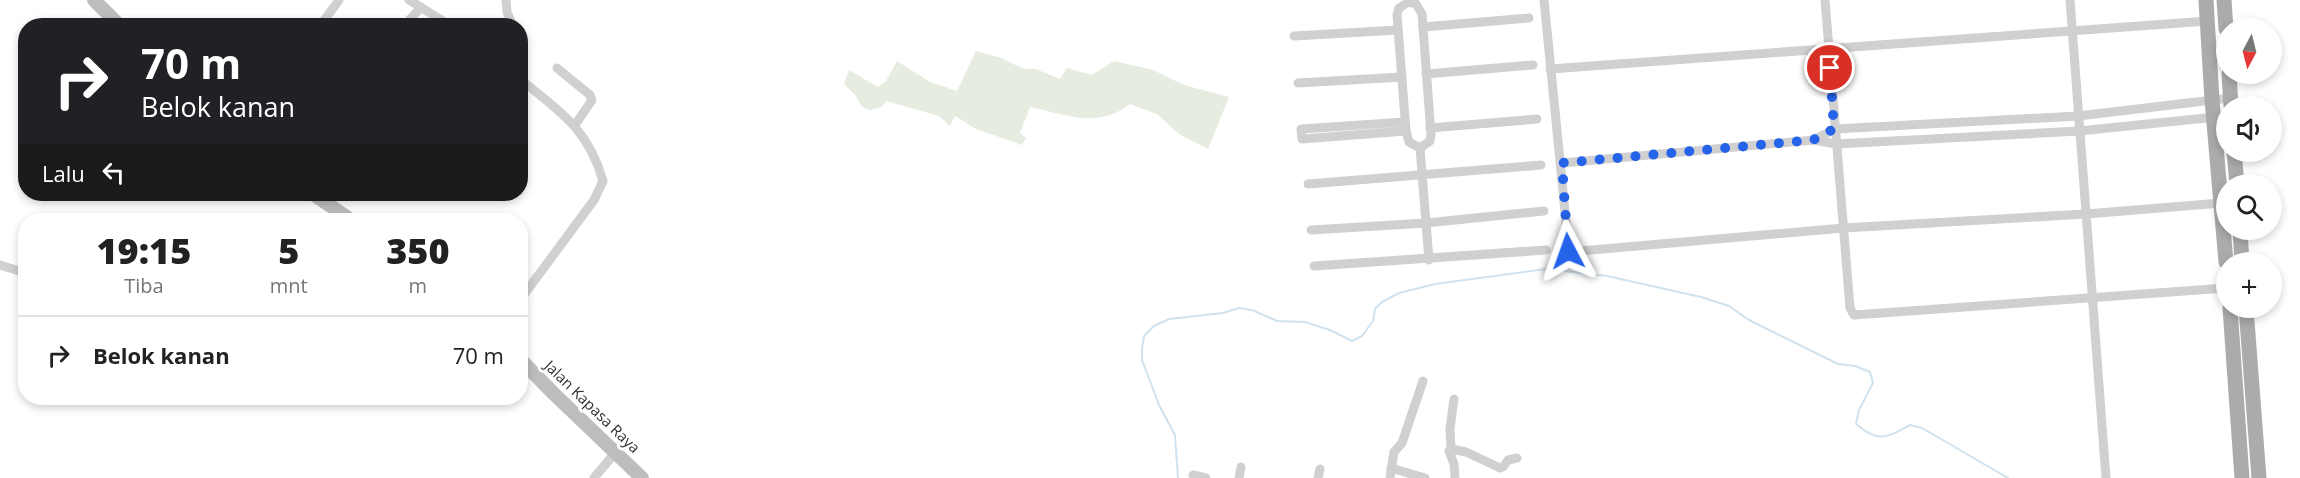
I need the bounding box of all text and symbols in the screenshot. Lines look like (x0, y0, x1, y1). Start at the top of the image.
north arrow (2216, 18, 2282, 84)
map controls (2216, 18, 2282, 318)
text: 70 m (141, 34, 241, 91)
icon: right (42, 42, 120, 120)
pin (1804, 42, 1855, 93)
icon: arrive (1813, 51, 1846, 84)
text: Belok kanan (141, 88, 295, 125)
button: sound (2216, 96, 2282, 162)
icon: left (97, 156, 130, 189)
text: Lalu (42, 158, 85, 188)
button: search (2216, 174, 2282, 240)
position arrow (1536, 219, 1600, 283)
text: 19:15 (97, 226, 191, 275)
text: 5 (278, 226, 299, 275)
text: 350 (386, 226, 449, 275)
button: + (2216, 252, 2282, 318)
text: Tiba (124, 272, 164, 299)
text: mnt (270, 272, 308, 299)
text: m (409, 272, 427, 299)
icon: right (42, 339, 75, 372)
text: Belok kanan (93, 340, 230, 370)
text: 70 m (453, 340, 504, 370)
street label: Jalan Kapasa Raya (539, 354, 645, 457)

